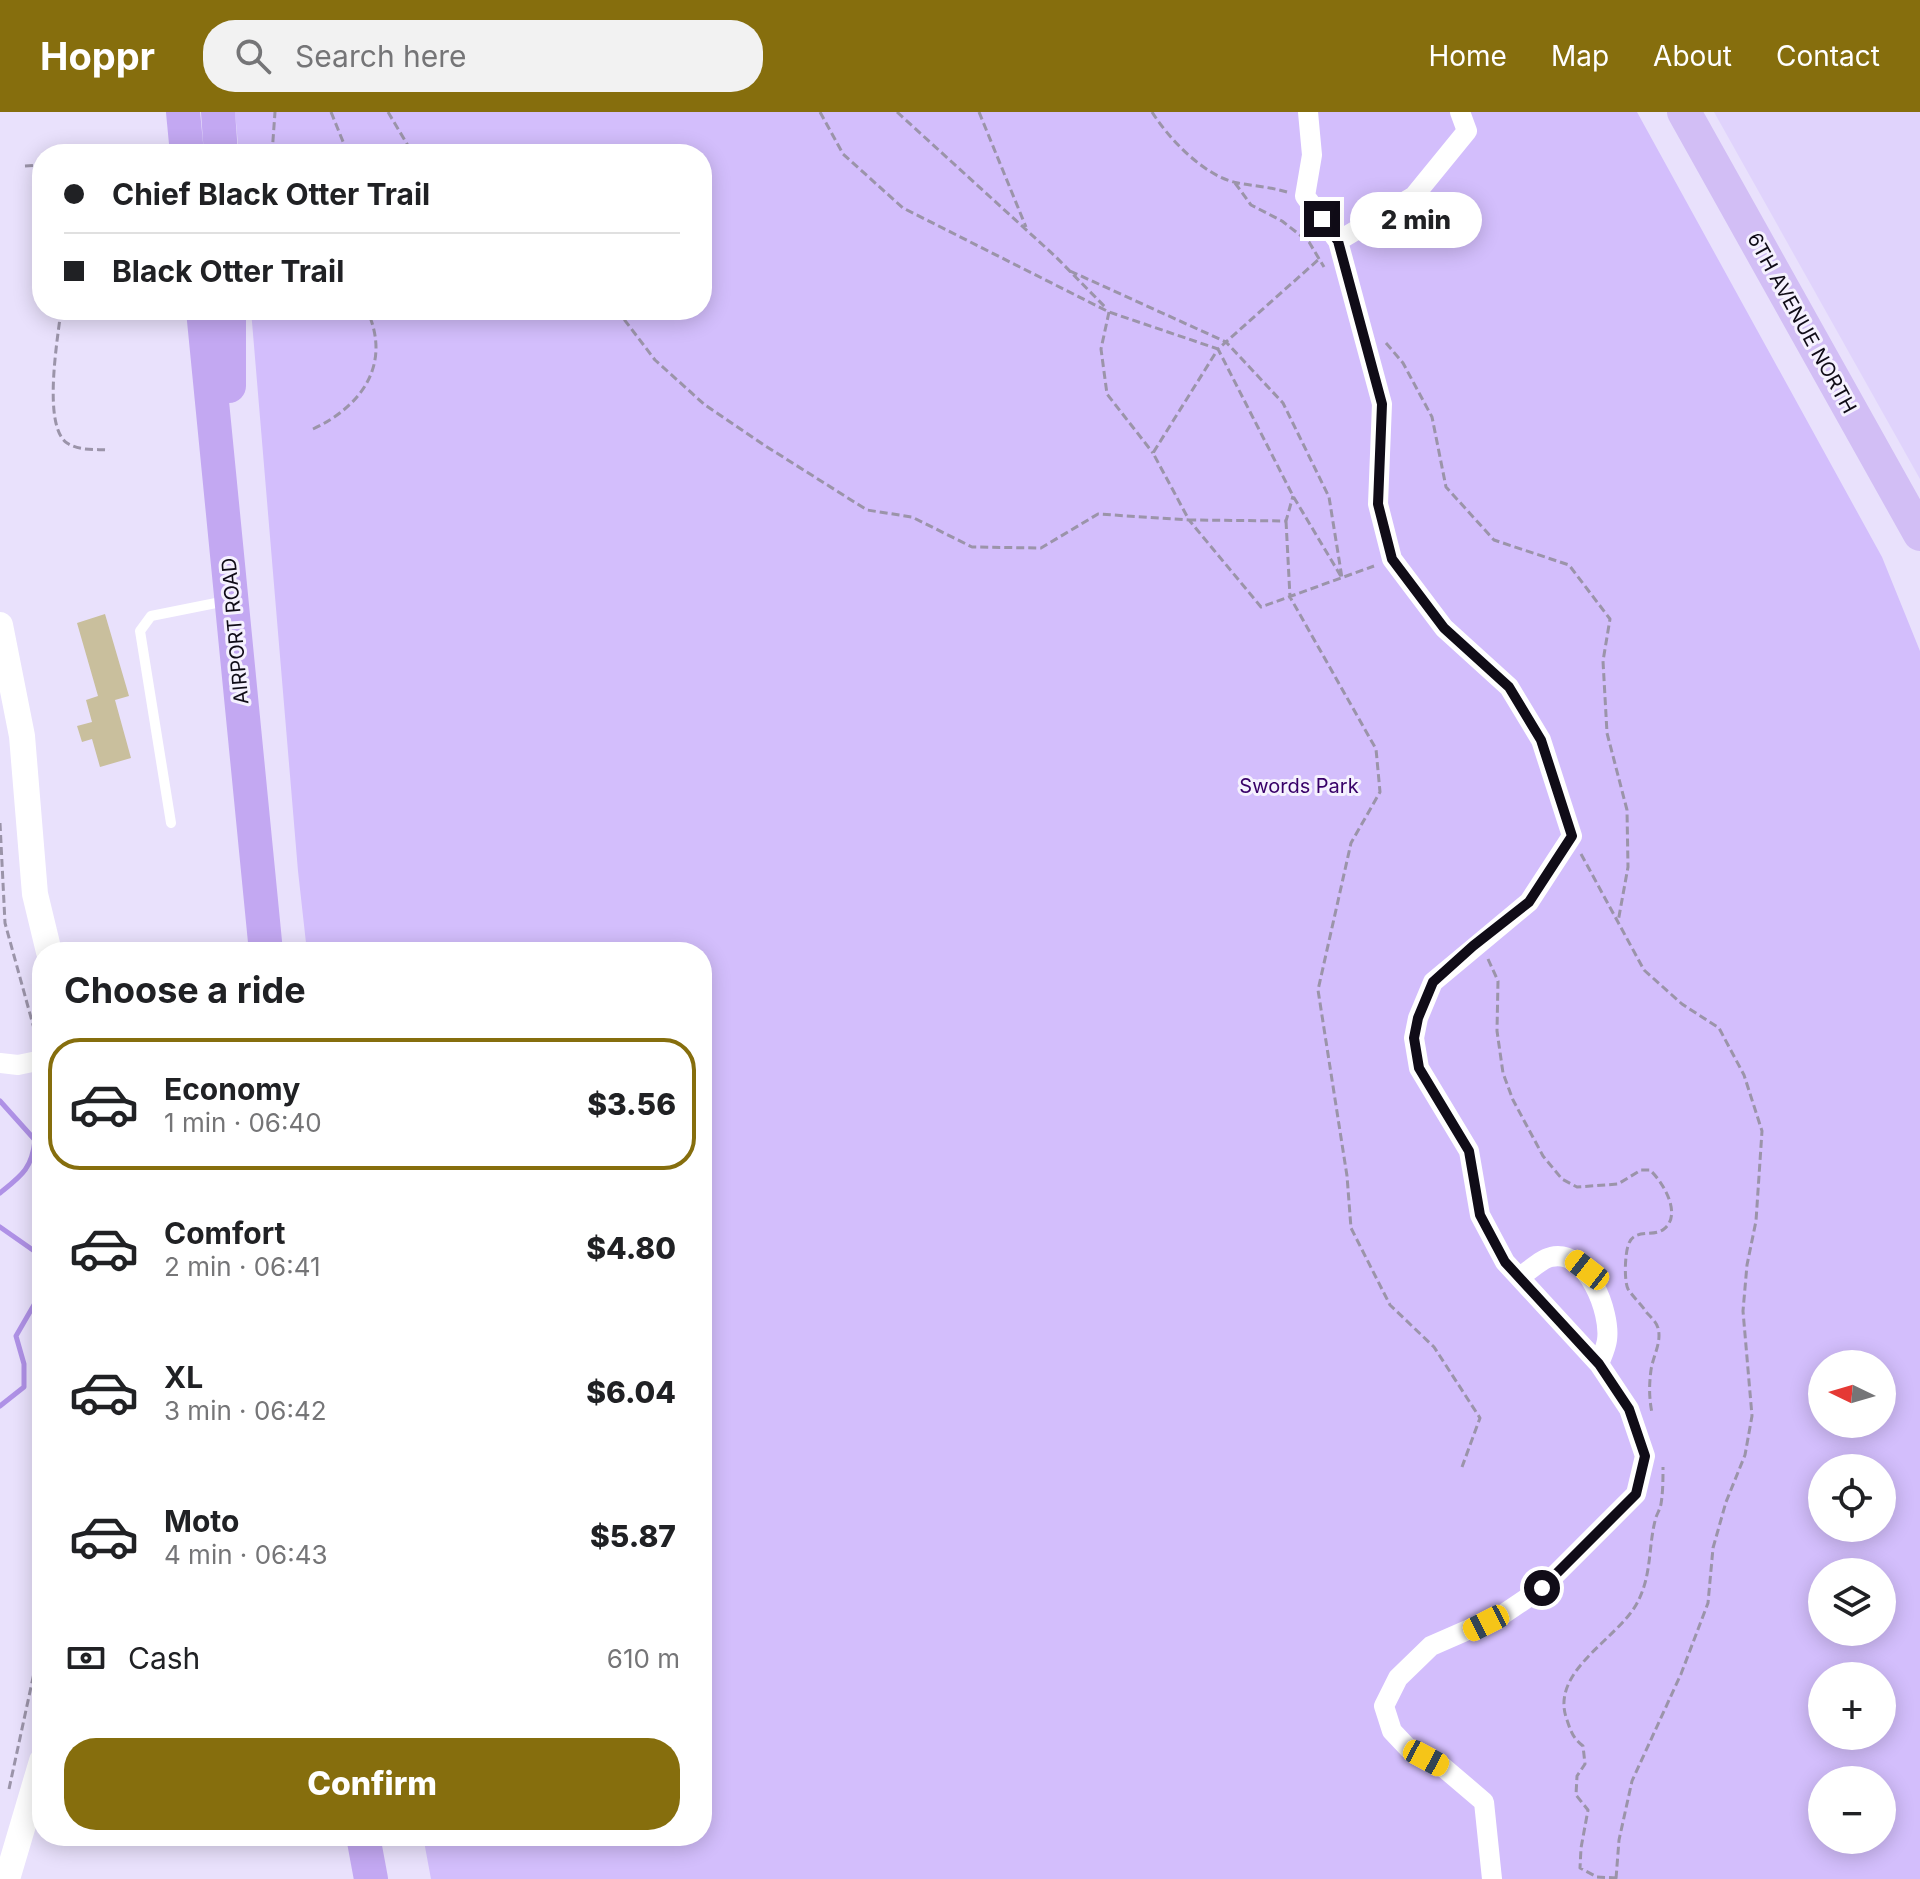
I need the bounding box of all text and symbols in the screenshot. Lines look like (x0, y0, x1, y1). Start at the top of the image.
search box (203, 20, 763, 92)
text: Hoppr (40, 33, 155, 79)
icon: search (231, 34, 275, 78)
text: Search here (295, 38, 467, 74)
text: Home (1428, 39, 1507, 73)
text: Map (1551, 39, 1609, 73)
text: About (1653, 39, 1732, 73)
text: Contact (1776, 39, 1880, 73)
text: Chief Black Otter Trail (112, 176, 430, 212)
callout: 2 min (1350, 191, 1482, 247)
route end (1304, 201, 1340, 237)
text: 2 min (1381, 204, 1451, 235)
street label: 6TH AVENUE NORTH (1742, 229, 1862, 417)
text: Black Otter Trail (112, 253, 344, 289)
street label: AIRPORT ROAD (217, 557, 253, 705)
park label: Swords Park (1239, 774, 1359, 798)
text: Choose a ride (64, 968, 306, 1012)
icon: car (68, 1068, 140, 1140)
text: Economy (164, 1071, 300, 1107)
text: $3.56 (587, 1086, 676, 1122)
text: 1 min · 06:40 (164, 1107, 322, 1138)
icon: car (68, 1212, 140, 1284)
text: Comfort (164, 1215, 285, 1251)
text: $4.80 (586, 1230, 676, 1266)
car (1561, 1246, 1613, 1294)
text: 2 min · 06:41 (164, 1251, 321, 1282)
north arrow (1808, 1350, 1896, 1438)
map controls (1808, 1350, 1896, 1854)
icon: car (68, 1356, 140, 1428)
text: XL (164, 1359, 203, 1395)
text: $6.04 (586, 1374, 676, 1410)
text: 3 min · 06:42 (164, 1395, 327, 1426)
button: locate (1808, 1454, 1896, 1542)
icon: car (68, 1500, 140, 1572)
text: Moto (164, 1503, 239, 1539)
text: $5.87 (590, 1518, 676, 1554)
text: 4 min · 06:43 (164, 1539, 328, 1570)
button: layers (1808, 1558, 1896, 1646)
route start (1524, 1570, 1560, 1606)
car (1459, 1601, 1513, 1645)
icon: cash (64, 1636, 108, 1680)
text: Cash (128, 1640, 200, 1676)
text: 610 m (607, 1643, 680, 1674)
button: + (1808, 1662, 1896, 1750)
car (1399, 1736, 1453, 1780)
button: Confirm (64, 1738, 680, 1830)
button: − (1808, 1766, 1896, 1854)

